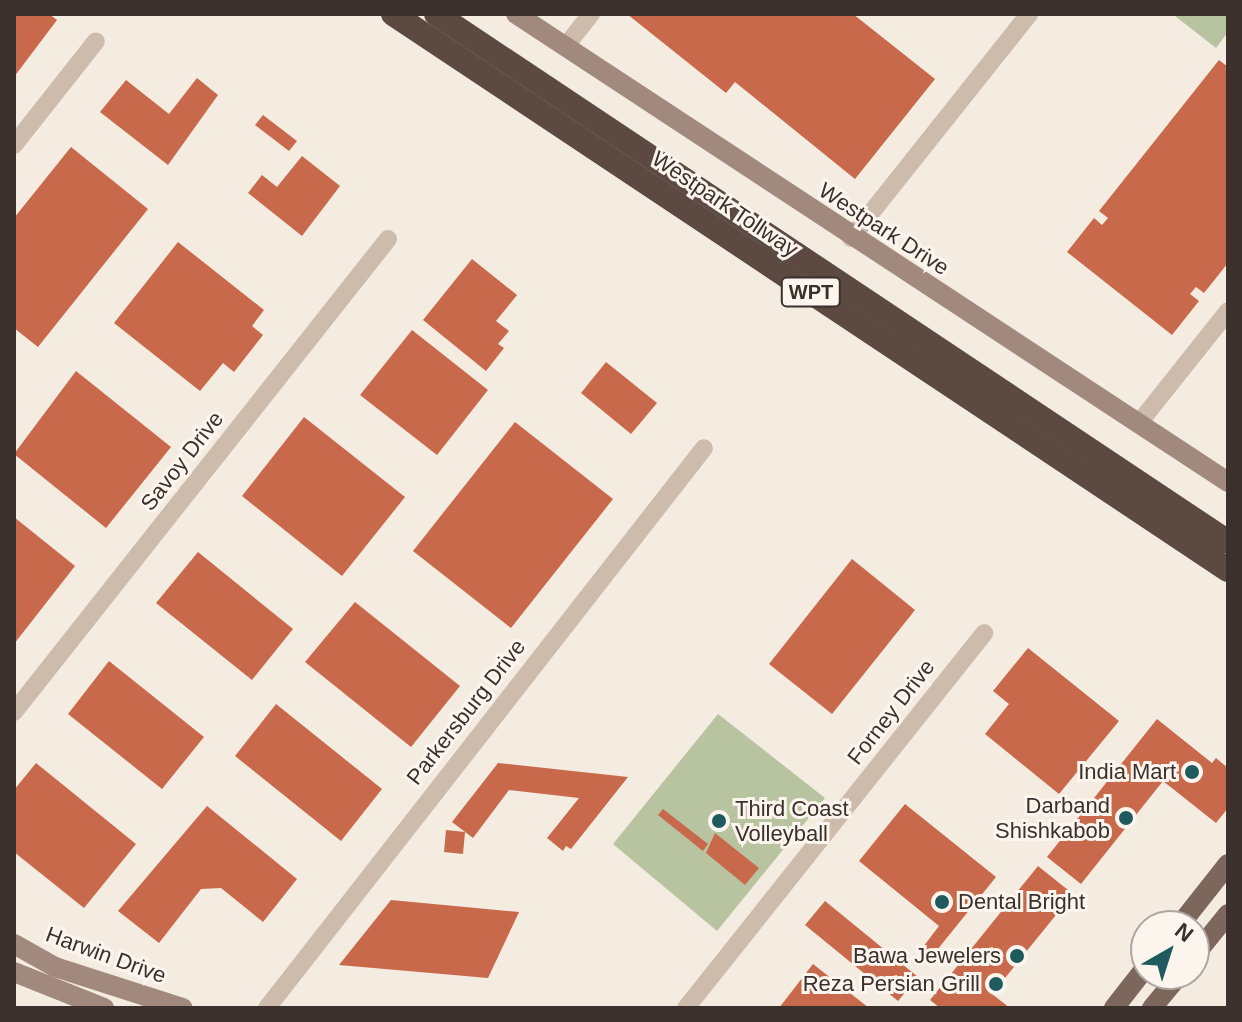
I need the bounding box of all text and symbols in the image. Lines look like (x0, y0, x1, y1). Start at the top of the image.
street label: Westpark Tollway (647, 145, 803, 263)
street label: Westpark Drive (814, 177, 954, 281)
road number: WPT (779, 276, 843, 308)
street label: Savoy Drive (135, 406, 229, 516)
street label: Parkersburg Drive (401, 634, 531, 790)
street label: Forney Drive (842, 654, 940, 770)
place label: India Mart (1078, 759, 1176, 785)
marker: India Mart (1183, 763, 1201, 781)
place label: Darband Shishkabob (995, 792, 1110, 844)
place label: Third Coast Volleyball (735, 795, 849, 846)
marker: Darband Shishkabob (1117, 809, 1135, 827)
marker: Third Coast Volleyball (710, 812, 728, 830)
place label: Dental Bright (958, 889, 1085, 915)
marker: Dental Bright (933, 893, 951, 911)
north arrow (1130, 910, 1210, 990)
text: N (1170, 918, 1198, 947)
street label: Harwin Drive (42, 921, 170, 989)
place label: Bawa Jewelers (853, 943, 1001, 969)
marker: Bawa Jewelers (1008, 947, 1026, 965)
place label: Reza Persian Grill (803, 971, 980, 997)
marker: Reza Persian Grill (987, 975, 1005, 993)

